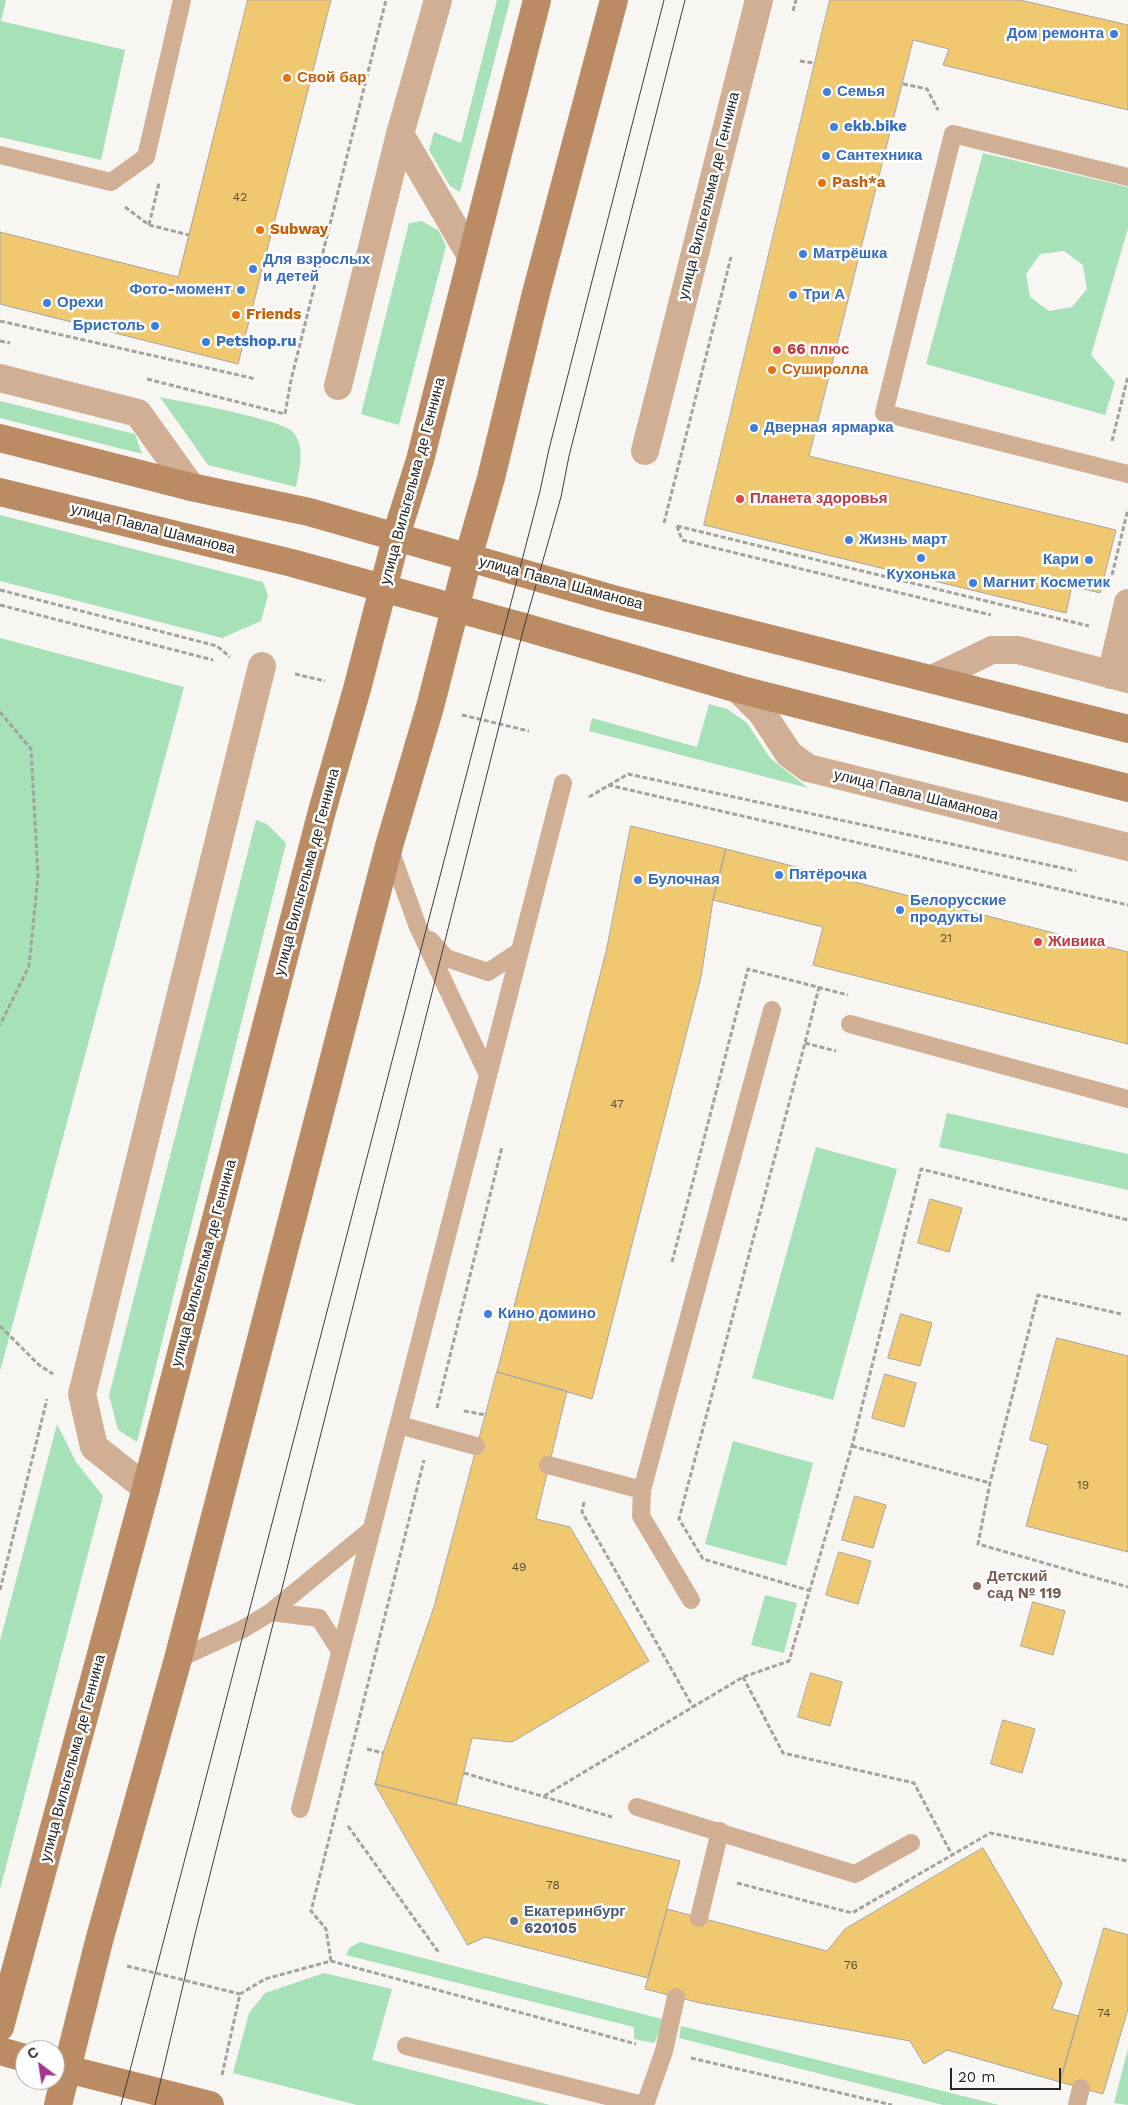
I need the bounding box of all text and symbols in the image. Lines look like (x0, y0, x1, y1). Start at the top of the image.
place label: Дом ремонта (1007, 25, 1104, 43)
marker: Дом ремонта (1108, 28, 1120, 40)
place label: Свой бар (297, 69, 366, 87)
marker: Свой бар (281, 72, 293, 84)
place label: Семья (837, 83, 885, 101)
marker: Семья (821, 86, 833, 98)
street label: улица Вильгельма де Геннина (674, 90, 744, 302)
place label: ekb.bike (844, 118, 907, 136)
marker: ekb.bike (828, 121, 840, 133)
place label: Сантехника (836, 147, 922, 165)
marker: Сантехника (820, 150, 832, 162)
place label: Pash*a (832, 174, 885, 192)
marker: Pash*a (816, 177, 828, 189)
house number: 42 (233, 190, 247, 204)
place label: Subway (270, 221, 328, 239)
marker: Subway (254, 224, 266, 236)
place label: Матрёшка (813, 245, 887, 263)
marker: Матрёшка (797, 248, 809, 260)
place label: Для взрослых и детей (263, 251, 370, 286)
marker: Для взрослых и детей (247, 263, 259, 275)
place label: Фото-момент (129, 281, 231, 299)
marker: Фото-момент (235, 284, 247, 296)
place label: Три А (803, 286, 845, 304)
marker: Три А (787, 289, 799, 301)
place label: Орехи (57, 294, 104, 312)
marker: Орехи (41, 297, 53, 309)
place label: Friends (246, 306, 301, 324)
marker: Friends (230, 309, 242, 321)
place label: Бристоль (73, 317, 145, 335)
marker: Бристоль (149, 320, 161, 332)
place label: Petshop.ru (216, 333, 296, 351)
marker: Petshop.ru (200, 336, 212, 348)
place label: 66 плюс (787, 341, 849, 359)
marker: 66 плюс (771, 344, 783, 356)
place label: Суширолла (782, 361, 868, 379)
marker: Суширолла (766, 364, 778, 376)
street label: улица Вильгельма де Геннина (377, 375, 449, 587)
place label: Дверная ярмарка (764, 419, 894, 437)
marker: Дверная ярмарка (748, 422, 760, 434)
place label: Планета здоровья (750, 490, 887, 508)
marker: Планета здоровья (734, 493, 746, 505)
street label: улица Павла Шаманова (69, 500, 237, 558)
place label: Жизнь март (859, 531, 947, 549)
marker: Жизнь март (843, 534, 855, 546)
place label: Кари (1043, 551, 1079, 569)
street label: улица Павла Шаманова (477, 552, 645, 614)
marker: Кухонька (915, 552, 927, 564)
marker: Кари (1083, 554, 1095, 566)
place label: Кухонька (887, 566, 955, 584)
place label: Магнит Косметик (983, 574, 1110, 592)
marker: Магнит Косметик (967, 577, 979, 589)
street label: улица Вильгельма де Геннина (271, 766, 343, 978)
street label: улица Павла Шаманова (832, 766, 1000, 824)
place label: Пятёрочка (789, 866, 867, 884)
marker: Пятёрочка (773, 869, 785, 881)
place label: Булочная (648, 871, 720, 889)
marker: Булочная (632, 874, 644, 886)
place label: Белорусские продукты (910, 892, 1006, 927)
marker: Белорусские продукты (894, 904, 906, 916)
house number: 21 (940, 931, 952, 945)
place label: Живика (1048, 933, 1105, 951)
marker: Живика (1032, 936, 1044, 948)
house number: 47 (610, 1097, 624, 1111)
street label: улица Вильгельма де Геннина (168, 1157, 240, 1369)
place label: Кино домино (498, 1305, 596, 1323)
marker: Кино домино (482, 1308, 494, 1320)
house number: 19 (1077, 1478, 1089, 1492)
house number: 49 (512, 1560, 526, 1574)
place label: Детский сад № 119 (987, 1568, 1062, 1603)
marker: Детский сад № 119 (971, 1580, 983, 1592)
street label: улица Вильгельма де Геннина (37, 1652, 109, 1864)
house number: 78 (546, 1878, 560, 1892)
place label: Екатеринбург 620105 (524, 1903, 626, 1938)
marker: Екатеринбург 620105 (508, 1915, 520, 1927)
house number: 76 (844, 1958, 858, 1972)
house number: 74 (1097, 2006, 1111, 2020)
north arrow (15, 2040, 65, 2090)
text: С (24, 2044, 41, 2062)
scale bar (953, 2058, 1064, 2090)
text: 20 m (958, 2068, 996, 2086)

